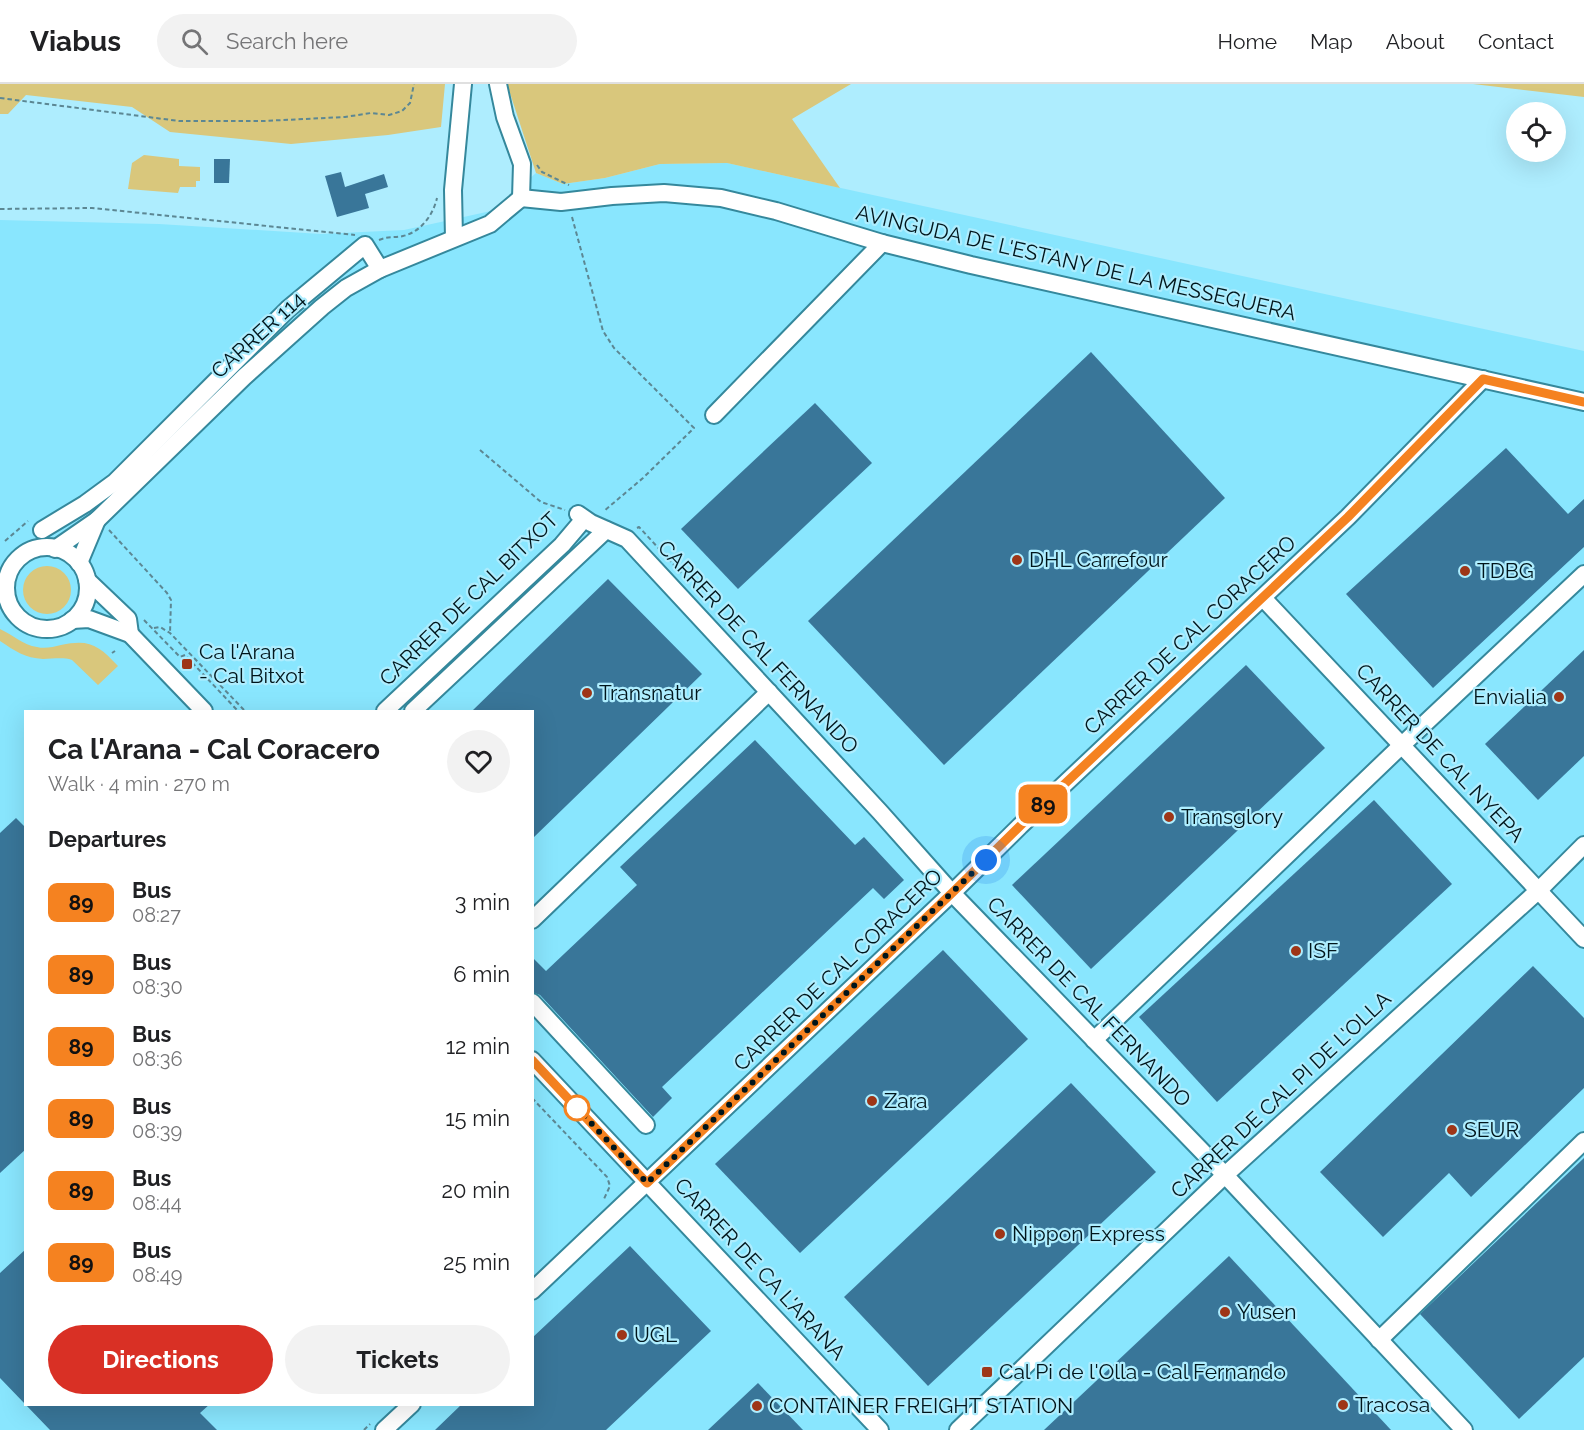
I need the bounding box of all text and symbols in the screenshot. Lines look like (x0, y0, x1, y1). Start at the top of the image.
search box (157, 14, 577, 68)
text: Viabus (30, 25, 121, 58)
icon: search (178, 25, 211, 58)
text: Search here (226, 28, 348, 54)
text: Home (1218, 29, 1277, 54)
text: Map (1310, 29, 1353, 54)
text: About (1386, 29, 1445, 54)
text: Contact (1478, 29, 1554, 54)
map controls (1506, 102, 1566, 162)
button: locate (1506, 102, 1566, 162)
street label: AVINGUDA DE L'ESTANY DE LA MESSEGUERA (854, 200, 1299, 325)
street label: CARRER 114 (206, 286, 310, 383)
street label: CARRER DE CAL BITXOT (374, 507, 563, 691)
street label: CARRER DE CAL CORACERO (1079, 530, 1301, 739)
street label: CARRER DE CAL FERNANDO (653, 535, 864, 758)
place label: DHL Carrefour (1029, 547, 1169, 572)
marker: DHL Carrefour (1010, 553, 1024, 567)
place label: TDBG (1477, 558, 1534, 583)
marker: TDBG (1458, 564, 1472, 578)
place label: Ca l'Arana - Cal Bitxot (199, 639, 305, 688)
marker: Ca l'Arana - Cal Bitxot (180, 657, 194, 671)
street label: CARRER DE CAL NYEPA (1351, 658, 1530, 847)
place label: Transnatur (599, 680, 702, 705)
place label: Envialia (1473, 684, 1547, 709)
marker: Transnatur (580, 686, 594, 700)
marker: Envialia (1552, 690, 1566, 704)
button: heart (447, 730, 510, 793)
text: Ca l'Arana - Cal Coracero (48, 733, 380, 766)
text: Walk · 4 min · 270 m (48, 772, 230, 796)
line badge: 89 (1016, 784, 1070, 824)
text: 89 (1030, 792, 1056, 817)
place label: Transglory (1181, 804, 1283, 829)
marker: Transglory (1162, 810, 1176, 824)
text: Departures (48, 826, 166, 852)
your location (971, 845, 1001, 875)
street label: CARRER DE CAL CORACERO (728, 863, 947, 1076)
text: Bus (132, 877, 171, 903)
text: 3 min (455, 889, 510, 915)
text: 89 (68, 890, 94, 915)
street label: CARRER DE CAL FERNANDO (982, 891, 1196, 1112)
text: 08:27 (132, 903, 181, 927)
place label: ISF (1308, 938, 1338, 963)
marker: ISF (1289, 944, 1303, 958)
text: Bus (132, 949, 171, 975)
text: 6 min (453, 961, 510, 987)
text: 89 (68, 962, 94, 987)
text: 08:30 (132, 975, 183, 999)
street label: CARRER DE CAL PI DE L'OLLA (1165, 986, 1396, 1203)
text: Bus (132, 1021, 171, 1047)
text: 12 min (446, 1033, 510, 1059)
text: 89 (68, 1034, 94, 1059)
text: 08:36 (132, 1047, 183, 1071)
place label: Zara (884, 1088, 927, 1113)
text: Bus (132, 1093, 171, 1119)
marker: Zara (865, 1094, 879, 1108)
unlabelled marker (564, 1095, 590, 1121)
text: 15 min (445, 1105, 510, 1131)
text: 89 (68, 1106, 94, 1131)
place label: SEUR (1464, 1117, 1519, 1142)
text: 08:39 (132, 1119, 182, 1143)
marker: SEUR (1445, 1123, 1459, 1137)
text: Bus (132, 1165, 171, 1191)
street label: CARRER DE CA L'ARANA (670, 1173, 851, 1365)
text: 20 min (442, 1177, 510, 1203)
text: 89 (68, 1178, 94, 1203)
text: 08:44 (132, 1191, 182, 1215)
place label: Nippon Express (1012, 1221, 1165, 1246)
marker: Nippon Express (993, 1227, 1007, 1241)
text: Bus (132, 1237, 171, 1263)
text: 25 min (443, 1249, 510, 1275)
text: 89 (68, 1250, 94, 1275)
text: 08:49 (132, 1263, 183, 1287)
place label: Yusen (1237, 1299, 1297, 1324)
marker: Yusen (1218, 1305, 1232, 1319)
place label: UGL (634, 1322, 677, 1347)
button: Directions (48, 1325, 273, 1394)
button: Tickets (285, 1325, 510, 1394)
marker: UGL (615, 1328, 629, 1342)
place label: Cal Pi de l'Olla - Cal Fernando (999, 1359, 1286, 1384)
marker: Cal Pi de l'Olla - Cal Fernando (980, 1365, 994, 1379)
place label: Tracosa (1355, 1392, 1430, 1417)
place label: CONTAINER FREIGHT STATION (769, 1393, 1073, 1418)
marker: Tracosa (1336, 1398, 1350, 1412)
marker: CONTAINER FREIGHT STATION (750, 1399, 764, 1413)

